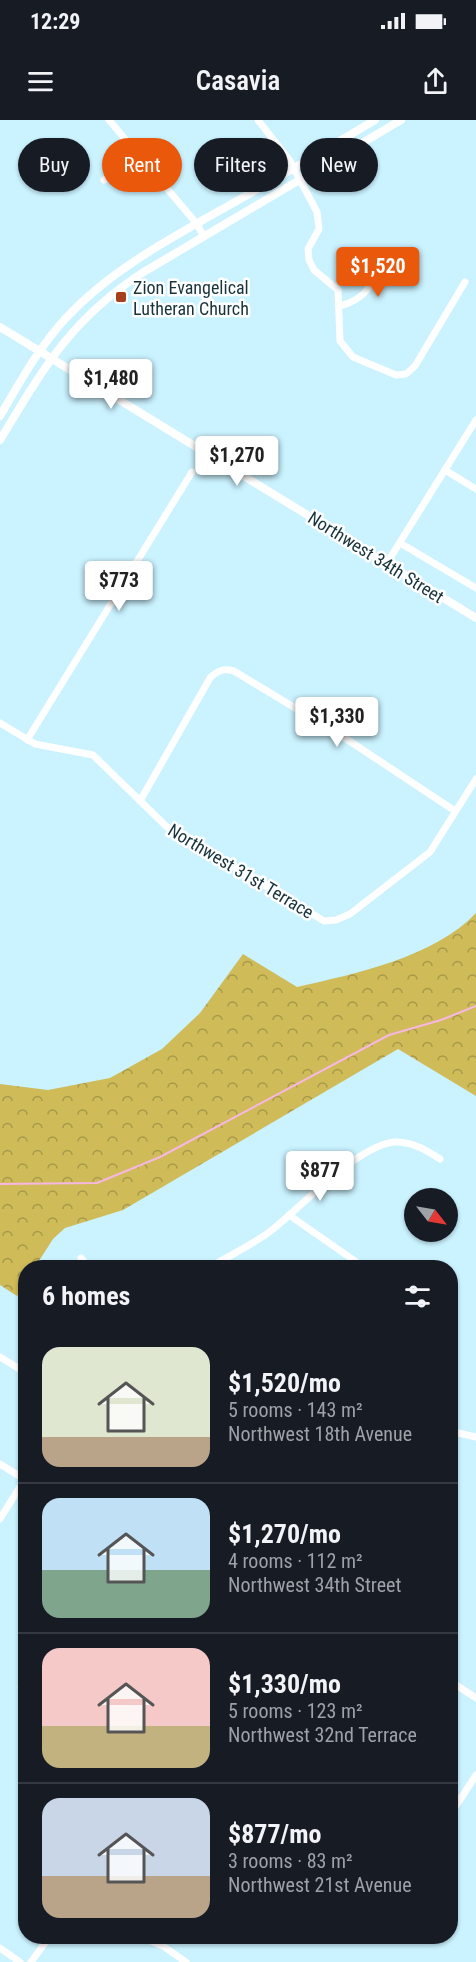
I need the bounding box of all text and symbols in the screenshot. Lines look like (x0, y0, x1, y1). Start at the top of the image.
text: 12:29 (30, 9, 81, 34)
icon: menu (24, 65, 57, 98)
text: Casavia (196, 65, 280, 97)
icon: share (419, 65, 452, 98)
chip: Buy (18, 138, 90, 192)
chip: Rent (102, 138, 182, 192)
chip: Filters (194, 138, 288, 192)
chip: New (300, 138, 378, 192)
pin: $1,520 (329, 247, 427, 298)
text: $1,520 (350, 254, 406, 278)
place label: Zion Evangelical Lutheran Church (133, 277, 249, 319)
marker: Zion Evangelical Lutheran Church (114, 290, 128, 304)
pin: $1,480 (62, 359, 160, 410)
text: $1,480 (83, 366, 139, 390)
pin: $1,270 (188, 436, 286, 487)
text: $1,270 (209, 443, 265, 467)
street label: Northwest 34th Street (304, 507, 448, 607)
pin: $773 (83, 561, 155, 612)
text: $773 (99, 568, 139, 592)
pin: $1,330 (288, 697, 386, 748)
text: $1,330 (309, 704, 365, 728)
street label: Northwest 31st Terrace (164, 819, 318, 923)
pin: $877 (284, 1151, 356, 1202)
text: $877 (300, 1158, 340, 1182)
north arrow (404, 1188, 458, 1242)
map controls (404, 1188, 458, 1242)
icon: filters (401, 1280, 434, 1313)
text: 6 homes (42, 1281, 130, 1311)
text: $1,520/mo (228, 1368, 341, 1398)
icon: home (90, 1371, 162, 1443)
text: 5 rooms · 143 m² (228, 1398, 363, 1422)
text: Northwest 18th Avenue (228, 1422, 412, 1446)
text: $1,270/mo (228, 1519, 341, 1549)
icon: home (90, 1522, 162, 1594)
text: 4 rooms · 112 m² (228, 1549, 363, 1573)
text: Northwest 34th Street (228, 1573, 401, 1597)
text: $1,330/mo (228, 1669, 341, 1699)
icon: home (90, 1672, 162, 1744)
text: 5 rooms · 123 m² (228, 1699, 363, 1723)
text: Northwest 32nd Terrace (228, 1723, 417, 1747)
text: $877/mo (228, 1819, 321, 1849)
icon: home (90, 1822, 162, 1894)
text: 3 rooms · 83 m² (228, 1849, 353, 1873)
text: Northwest 21st Avenue (228, 1873, 412, 1897)

